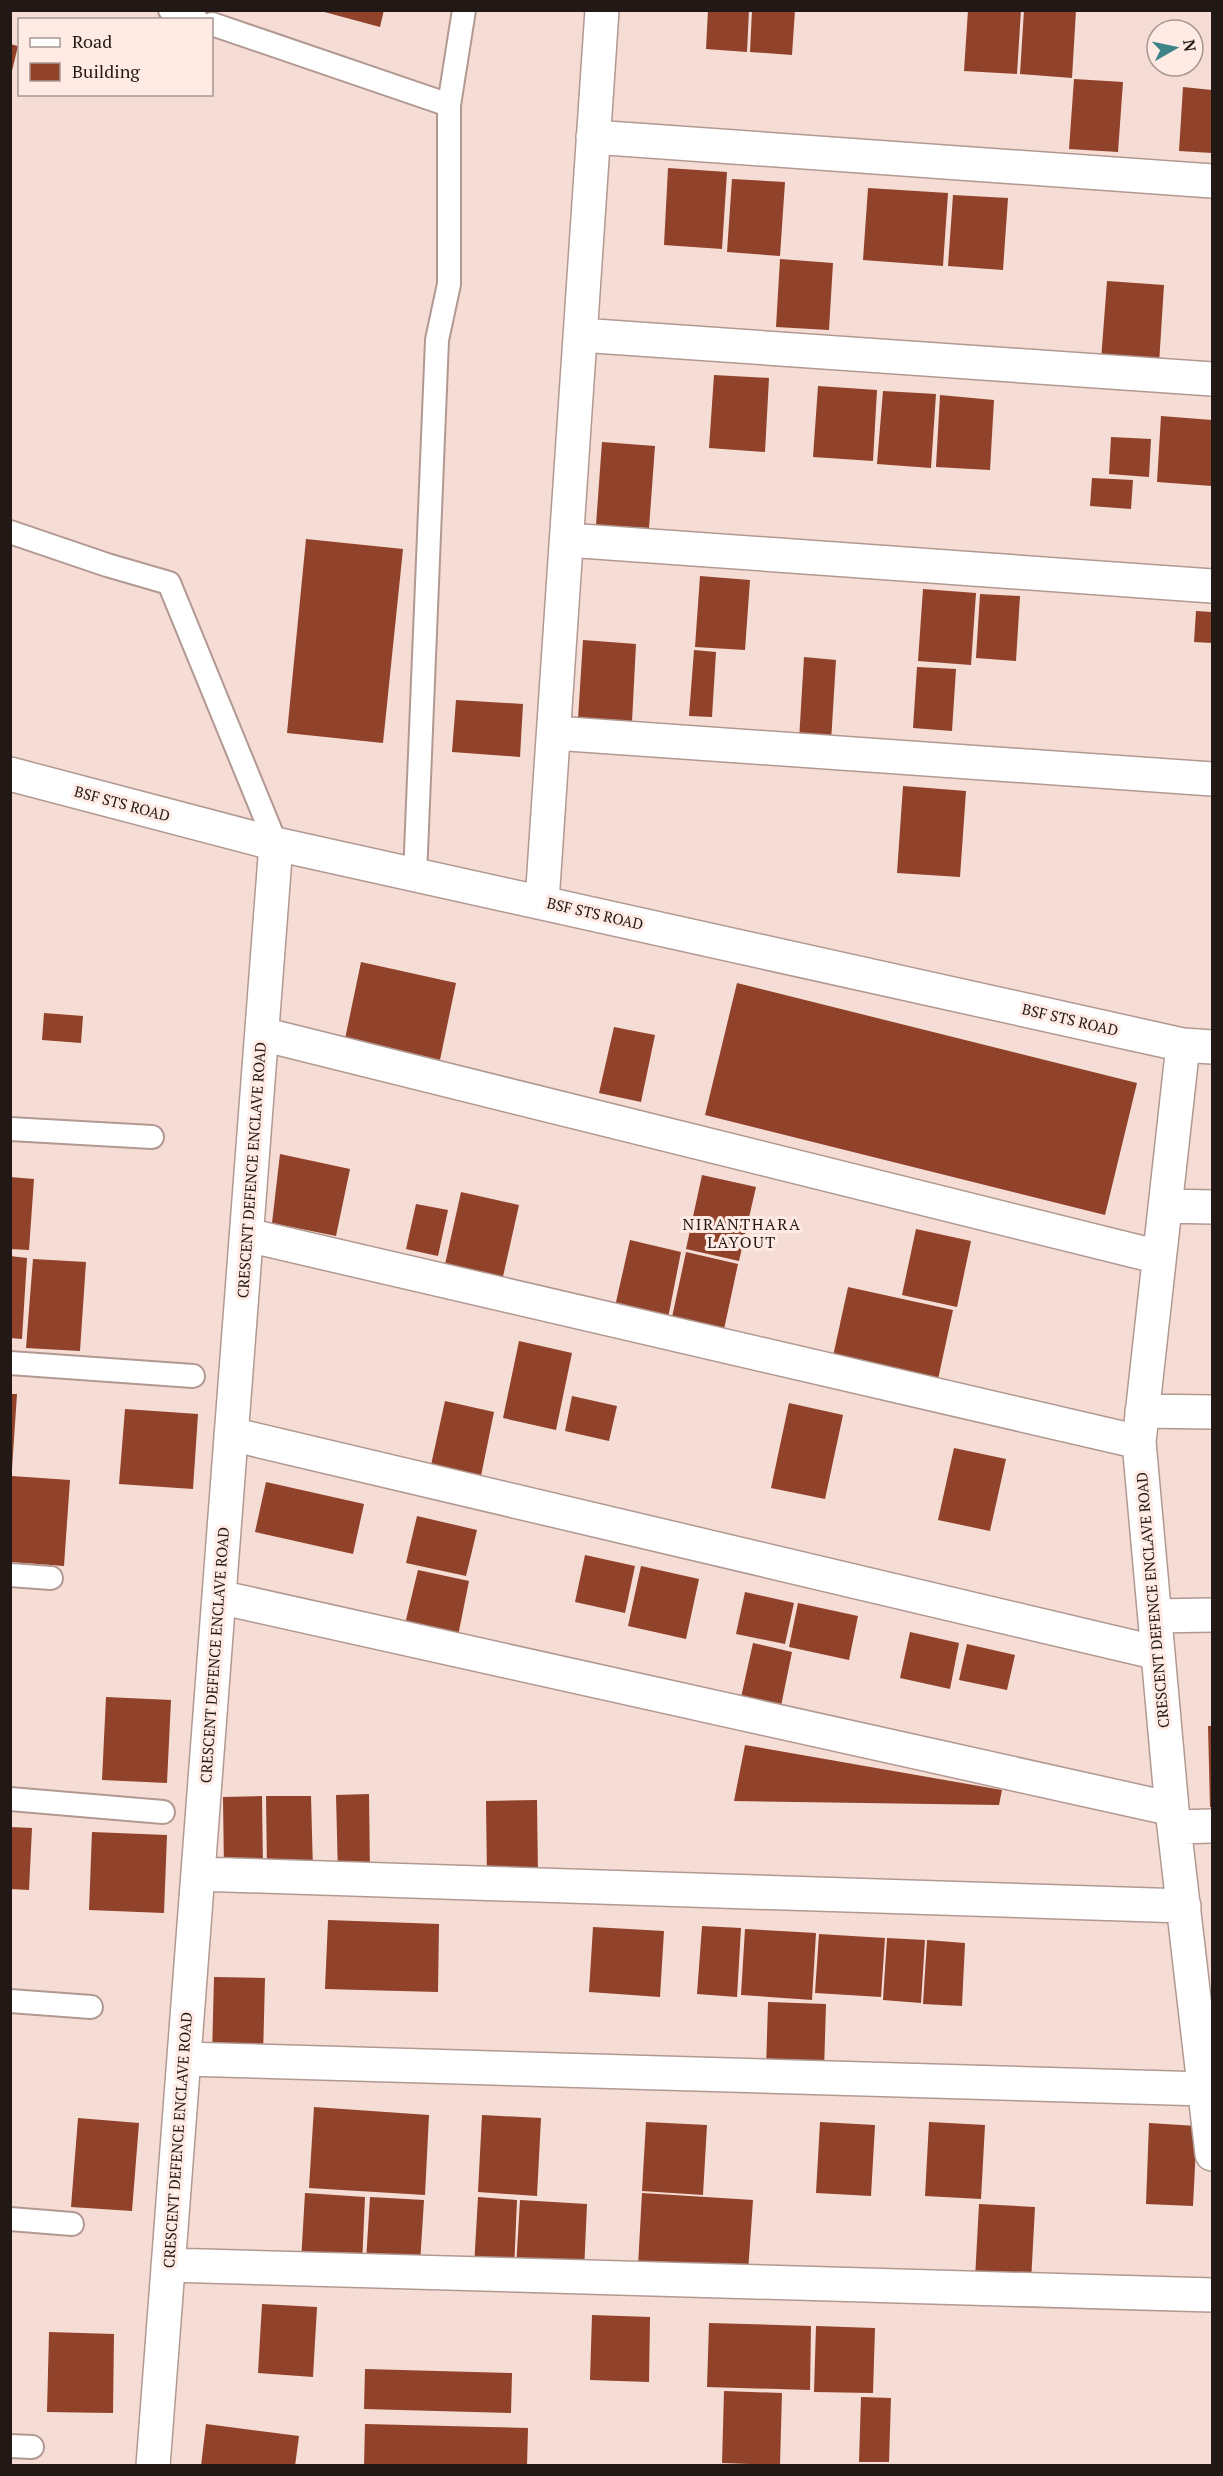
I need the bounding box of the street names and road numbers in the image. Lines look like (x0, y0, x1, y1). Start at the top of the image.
street label: BSF STS ROAD (72, 781, 172, 825)
street label: BSF STS ROAD (545, 892, 645, 934)
street label: BSF STS ROAD (1020, 998, 1120, 1040)
street label: CRESCENT DEFENCE ENCLAVE ROAD (232, 1041, 270, 1299)
street label: CRESCENT DEFENCE ENCLAVE ROAD (1131, 1471, 1173, 1729)
street label: CRESCENT DEFENCE ENCLAVE ROAD (195, 1526, 233, 1784)
street label: CRESCENT DEFENCE ENCLAVE ROAD (158, 2011, 196, 2269)

